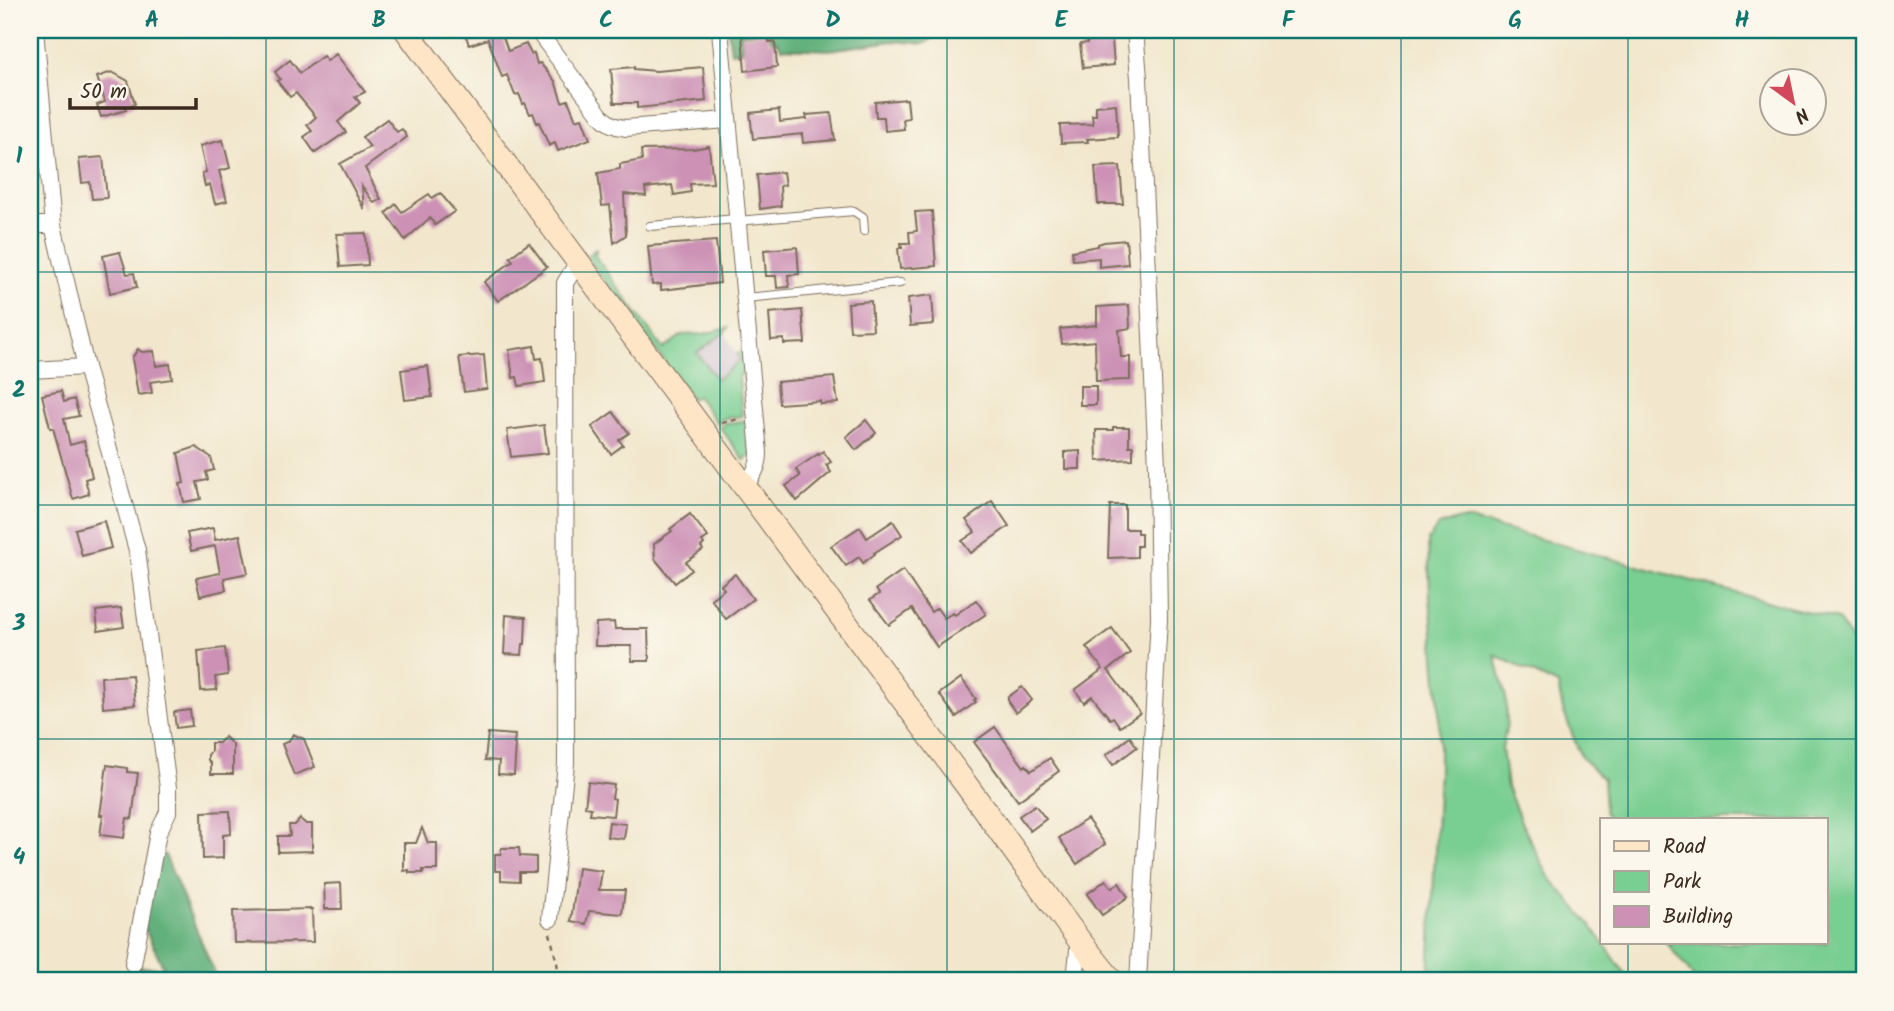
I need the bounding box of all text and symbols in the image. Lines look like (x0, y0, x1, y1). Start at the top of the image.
text: A (145, 3, 159, 39)
text: B (372, 3, 386, 39)
text: C (599, 3, 613, 39)
text: D (825, 3, 841, 39)
text: E (1055, 3, 1069, 39)
text: F (1282, 3, 1296, 39)
text: G (1508, 3, 1522, 39)
text: H (1735, 3, 1750, 39)
scale bar (70, 66, 196, 110)
north arrow (1758, 66, 1828, 136)
text: 50 m (80, 76, 127, 109)
text: N (1788, 99, 1814, 130)
text: 1 (16, 139, 23, 175)
text: 2 (12, 373, 26, 409)
text: 3 (12, 606, 26, 642)
legend (1600, 818, 1828, 944)
text: Road (1663, 831, 1706, 864)
text: 4 (13, 840, 26, 876)
text: Park (1663, 866, 1701, 899)
text: Building (1663, 901, 1733, 934)

